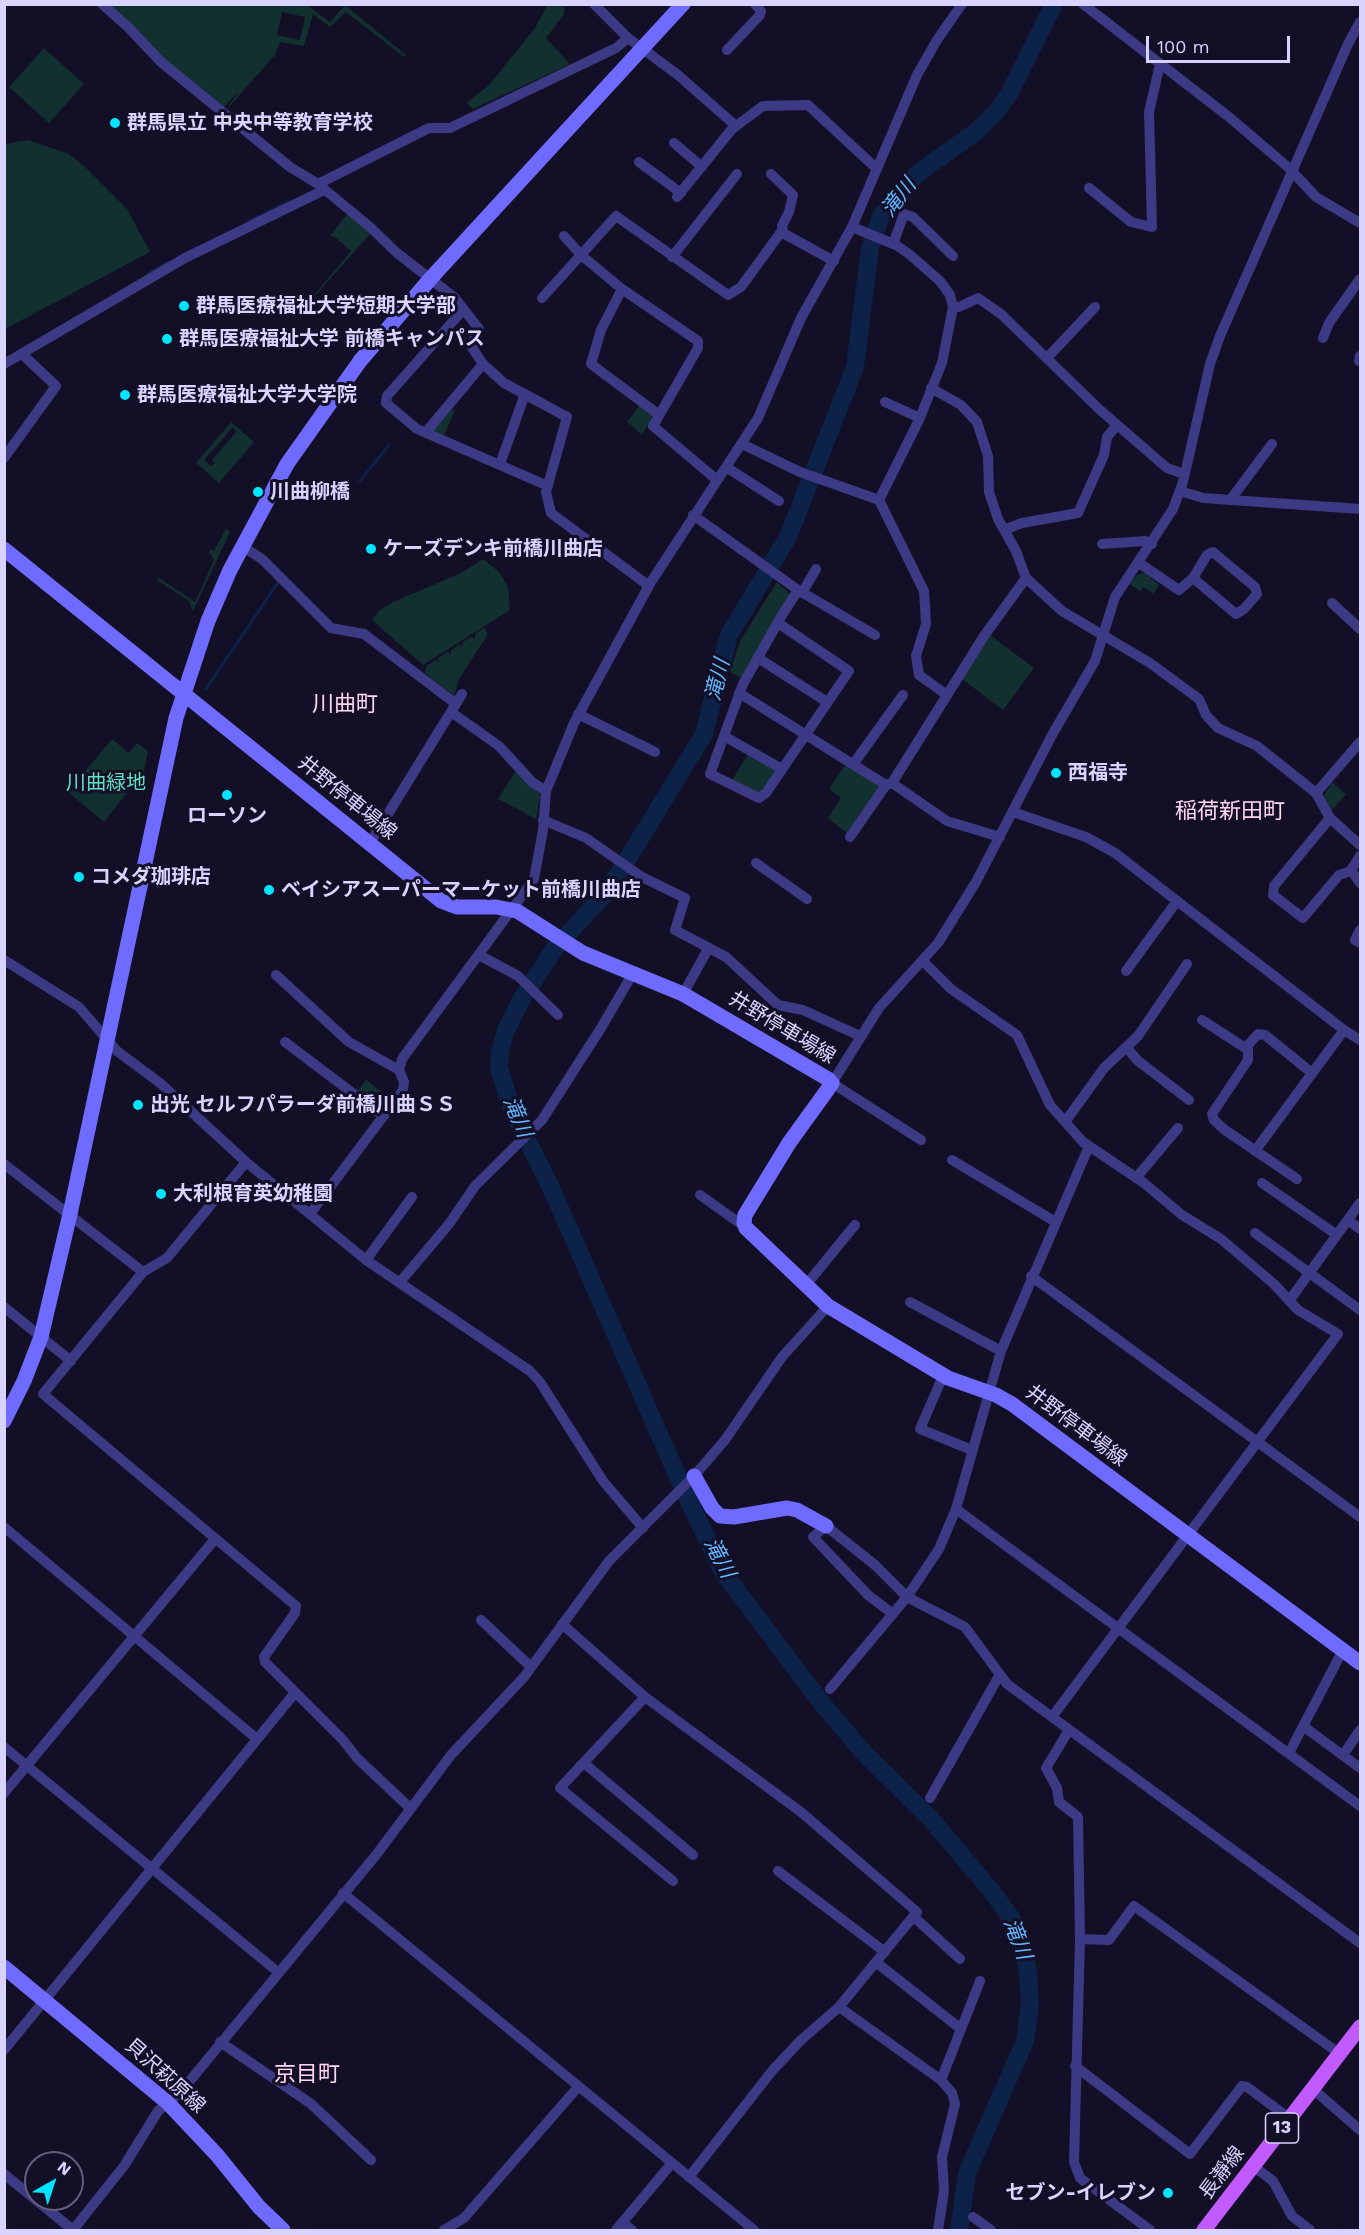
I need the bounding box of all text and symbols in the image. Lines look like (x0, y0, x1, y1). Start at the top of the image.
scale bar (1149, 24, 1293, 62)
text: 100 m (1157, 36, 1210, 57)
place label: 群馬県立 中央中等教育学校 (127, 111, 373, 135)
marker: 群馬県立 中央中等教育学校 (108, 116, 122, 130)
water label: 滝川 (876, 174, 922, 222)
place label: 群馬医療福祉大学短期大学部 (196, 294, 456, 318)
marker: 群馬医療福祉大学短期大学部 (177, 299, 191, 313)
place label: 群馬医療福祉大学 前橋キャンパス (179, 327, 485, 351)
marker: 群馬医療福祉大学 前橋キャンパス (160, 332, 174, 346)
place label: 群馬医療福祉大学大学院 (137, 383, 357, 407)
marker: 群馬医療福祉大学大学院 (118, 388, 132, 402)
place label: 川曲柳橋 (270, 480, 350, 504)
marker: 川曲柳橋 (251, 485, 265, 499)
place label: ケーズデンキ前橋川曲店 (383, 537, 603, 561)
marker: ケーズデンキ前橋川曲店 (364, 542, 378, 556)
water label: 滝川 (701, 657, 735, 703)
district label: 川曲町 (312, 692, 378, 718)
street label: 井野停車場線 (293, 751, 401, 845)
place label: 西福寺 (1068, 761, 1128, 785)
marker: 西福寺 (1049, 766, 1063, 780)
park label: 川曲緑地 (66, 771, 146, 795)
marker: ローソン (220, 788, 234, 802)
district label: 稲荷新田町 (1175, 799, 1285, 825)
place label: ローソン (187, 804, 267, 828)
place label: コメダ珈琲店 (91, 865, 211, 889)
marker: コメダ珈琲店 (72, 870, 86, 884)
place label: ベイシアスーパーマーケット前橋川曲店 (281, 878, 641, 902)
marker: ベイシアスーパーマーケット前橋川曲店 (262, 883, 276, 897)
street label: 井野停車場線 (724, 987, 840, 1069)
place label: 出光 セルフパラーダ前橋川曲ＳＳ (150, 1093, 456, 1117)
water label: 滝川 (497, 1093, 537, 1141)
marker: 出光 セルフパラーダ前橋川曲ＳＳ (131, 1098, 145, 1112)
place label: 大利根育英幼稚園 (173, 1182, 333, 1206)
marker: 大利根育英幼稚園 (154, 1187, 168, 1201)
street label: 井野停車場線 (1021, 1380, 1131, 1472)
water label: 滝川 (698, 1534, 740, 1582)
water label: 滝川 (998, 1915, 1036, 1963)
street label: 貝沢萩原線 (120, 2034, 210, 2118)
district label: 京目町 (274, 2062, 340, 2088)
road number: 13 (1266, 2113, 1298, 2143)
street label: 長瀞線 (1194, 2142, 1250, 2204)
north arrow (24, 2151, 84, 2211)
text: N (54, 2157, 75, 2179)
place label: セブン-イレブン (1005, 2181, 1156, 2205)
marker: セブン-イレブン (1161, 2186, 1175, 2200)

